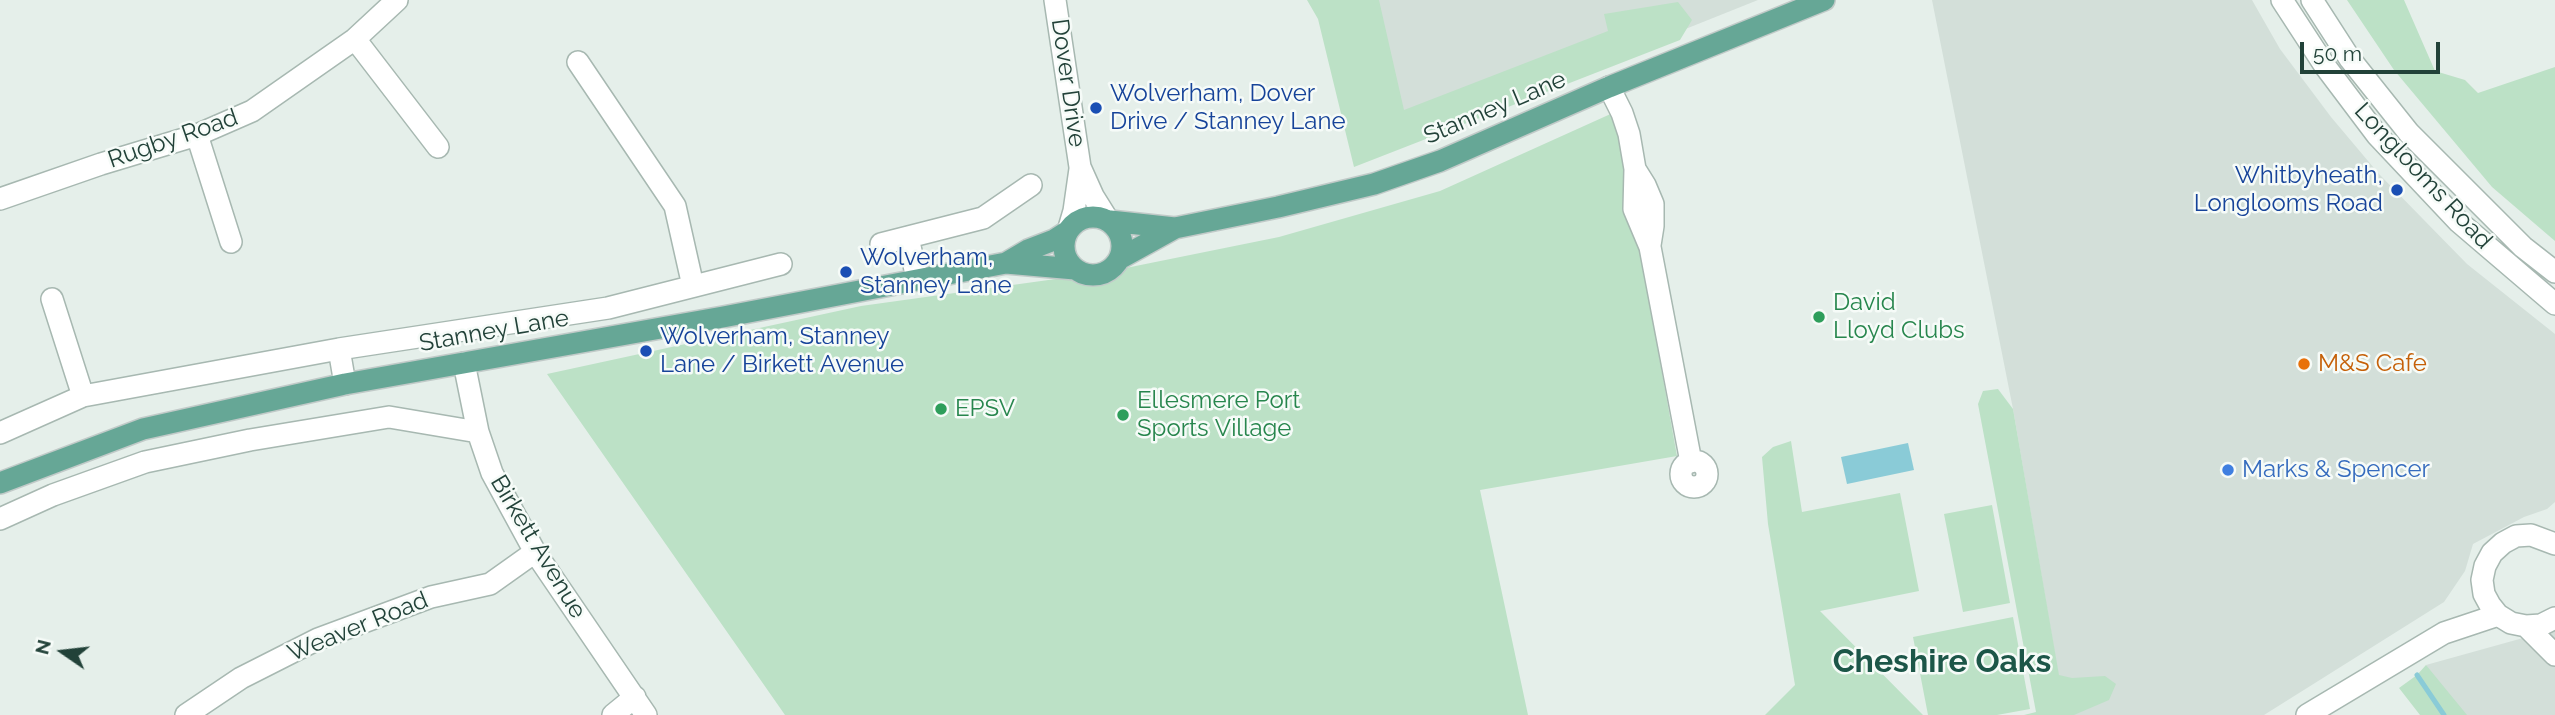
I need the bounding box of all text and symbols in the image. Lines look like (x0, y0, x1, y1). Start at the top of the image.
street label: Dover Drive (1045, 17, 1091, 149)
scale bar (2303, 28, 2443, 72)
text: 50 m (2313, 41, 2362, 66)
street label: Stanney Lane (1420, 65, 1570, 151)
place label: Wolverham, Dover Drive / Stanney Lane (1110, 80, 1345, 136)
street label: Longlooms Road (2348, 97, 2498, 255)
marker: Wolverham, Dover Drive / Stanney Lane (1088, 100, 1104, 116)
street label: Rugby Road (104, 103, 242, 175)
place label: Whitbyheath, Longlooms Road (2194, 162, 2383, 218)
marker: Whitbyheath, Longlooms Road (2389, 182, 2405, 198)
place label: Wolverham, Stanney Lane (860, 244, 1011, 300)
marker: Wolverham, Stanney Lane (838, 264, 854, 280)
place label: David Lloyd Clubs (1833, 289, 1965, 345)
street label: Stanney Lane (417, 304, 571, 358)
marker: David Lloyd Clubs (1811, 309, 1827, 325)
place label: Wolverham, Stanney Lane / Birkett Avenue (660, 323, 904, 379)
marker: Wolverham, Stanney Lane / Birkett Avenue (638, 343, 654, 359)
place label: M&S Cafe (2318, 350, 2427, 378)
marker: M&S Cafe (2296, 356, 2312, 372)
place label: Ellesmere Port Sports Village (1137, 387, 1300, 443)
place label: EPSV (955, 395, 1015, 423)
marker: EPSV (933, 401, 949, 417)
marker: Ellesmere Port Sports Village (1115, 407, 1131, 423)
place label: Marks & Spencer (2242, 456, 2430, 484)
marker: Marks & Spencer (2220, 462, 2236, 478)
street label: Birkett Avenue (484, 470, 592, 624)
street label: Weaver Road (284, 586, 432, 668)
north arrow (28, 617, 98, 687)
text: N (30, 637, 55, 657)
district label: Cheshire Oaks (1833, 643, 2051, 681)

